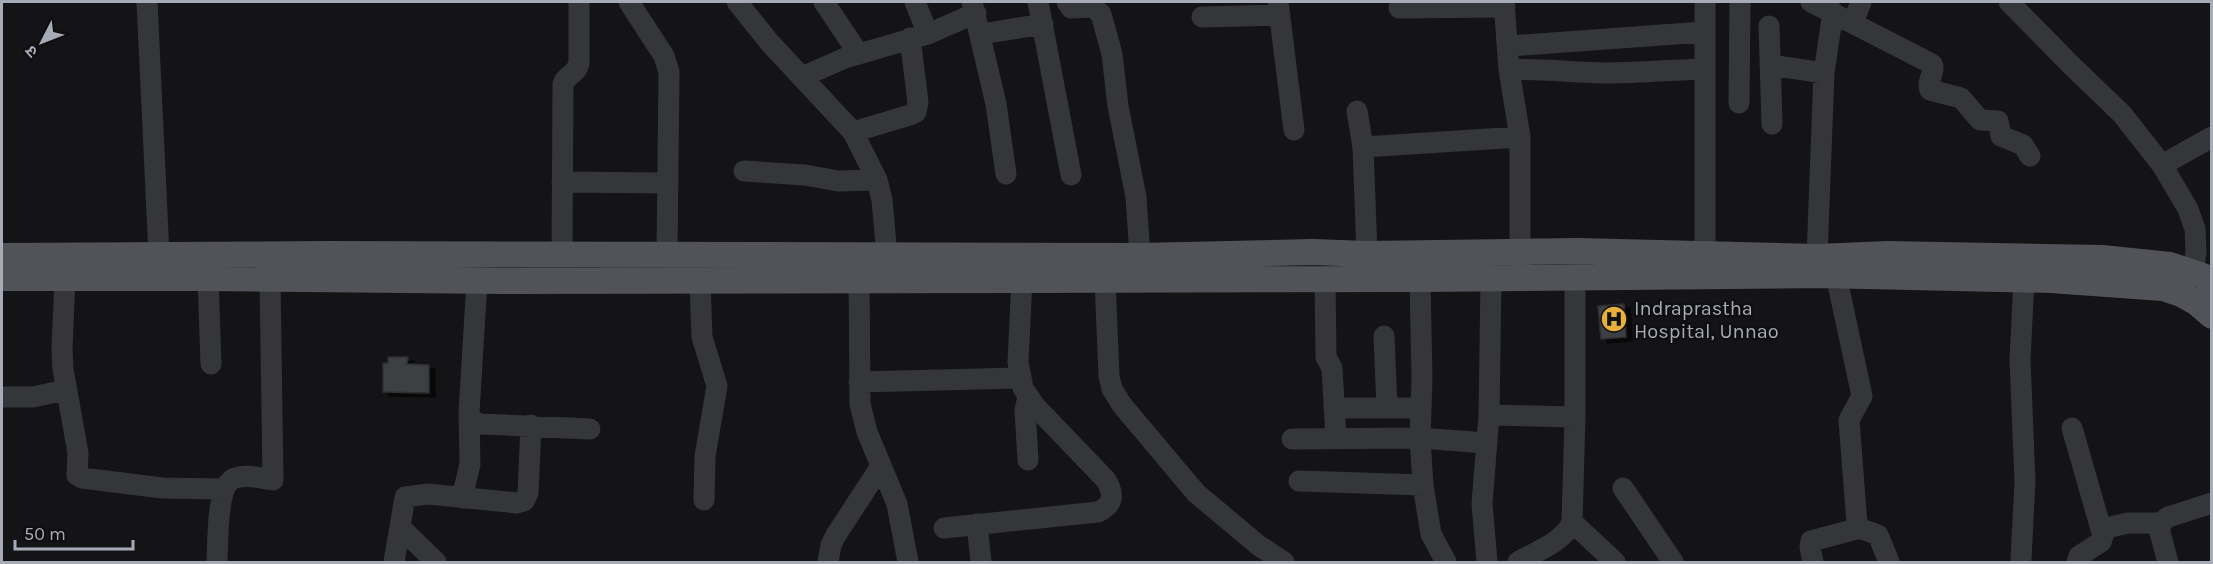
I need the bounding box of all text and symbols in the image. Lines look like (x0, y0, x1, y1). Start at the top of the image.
north arrow (12, 12, 72, 72)
text: उ (21, 41, 41, 62)
place label: Indraprastha Hospital, Unnao (1634, 297, 1779, 343)
hospital icon: Indraprastha Hospital, Unnao (1599, 304, 1629, 334)
scale bar (15, 513, 134, 551)
text: 50 m (24, 523, 66, 545)

